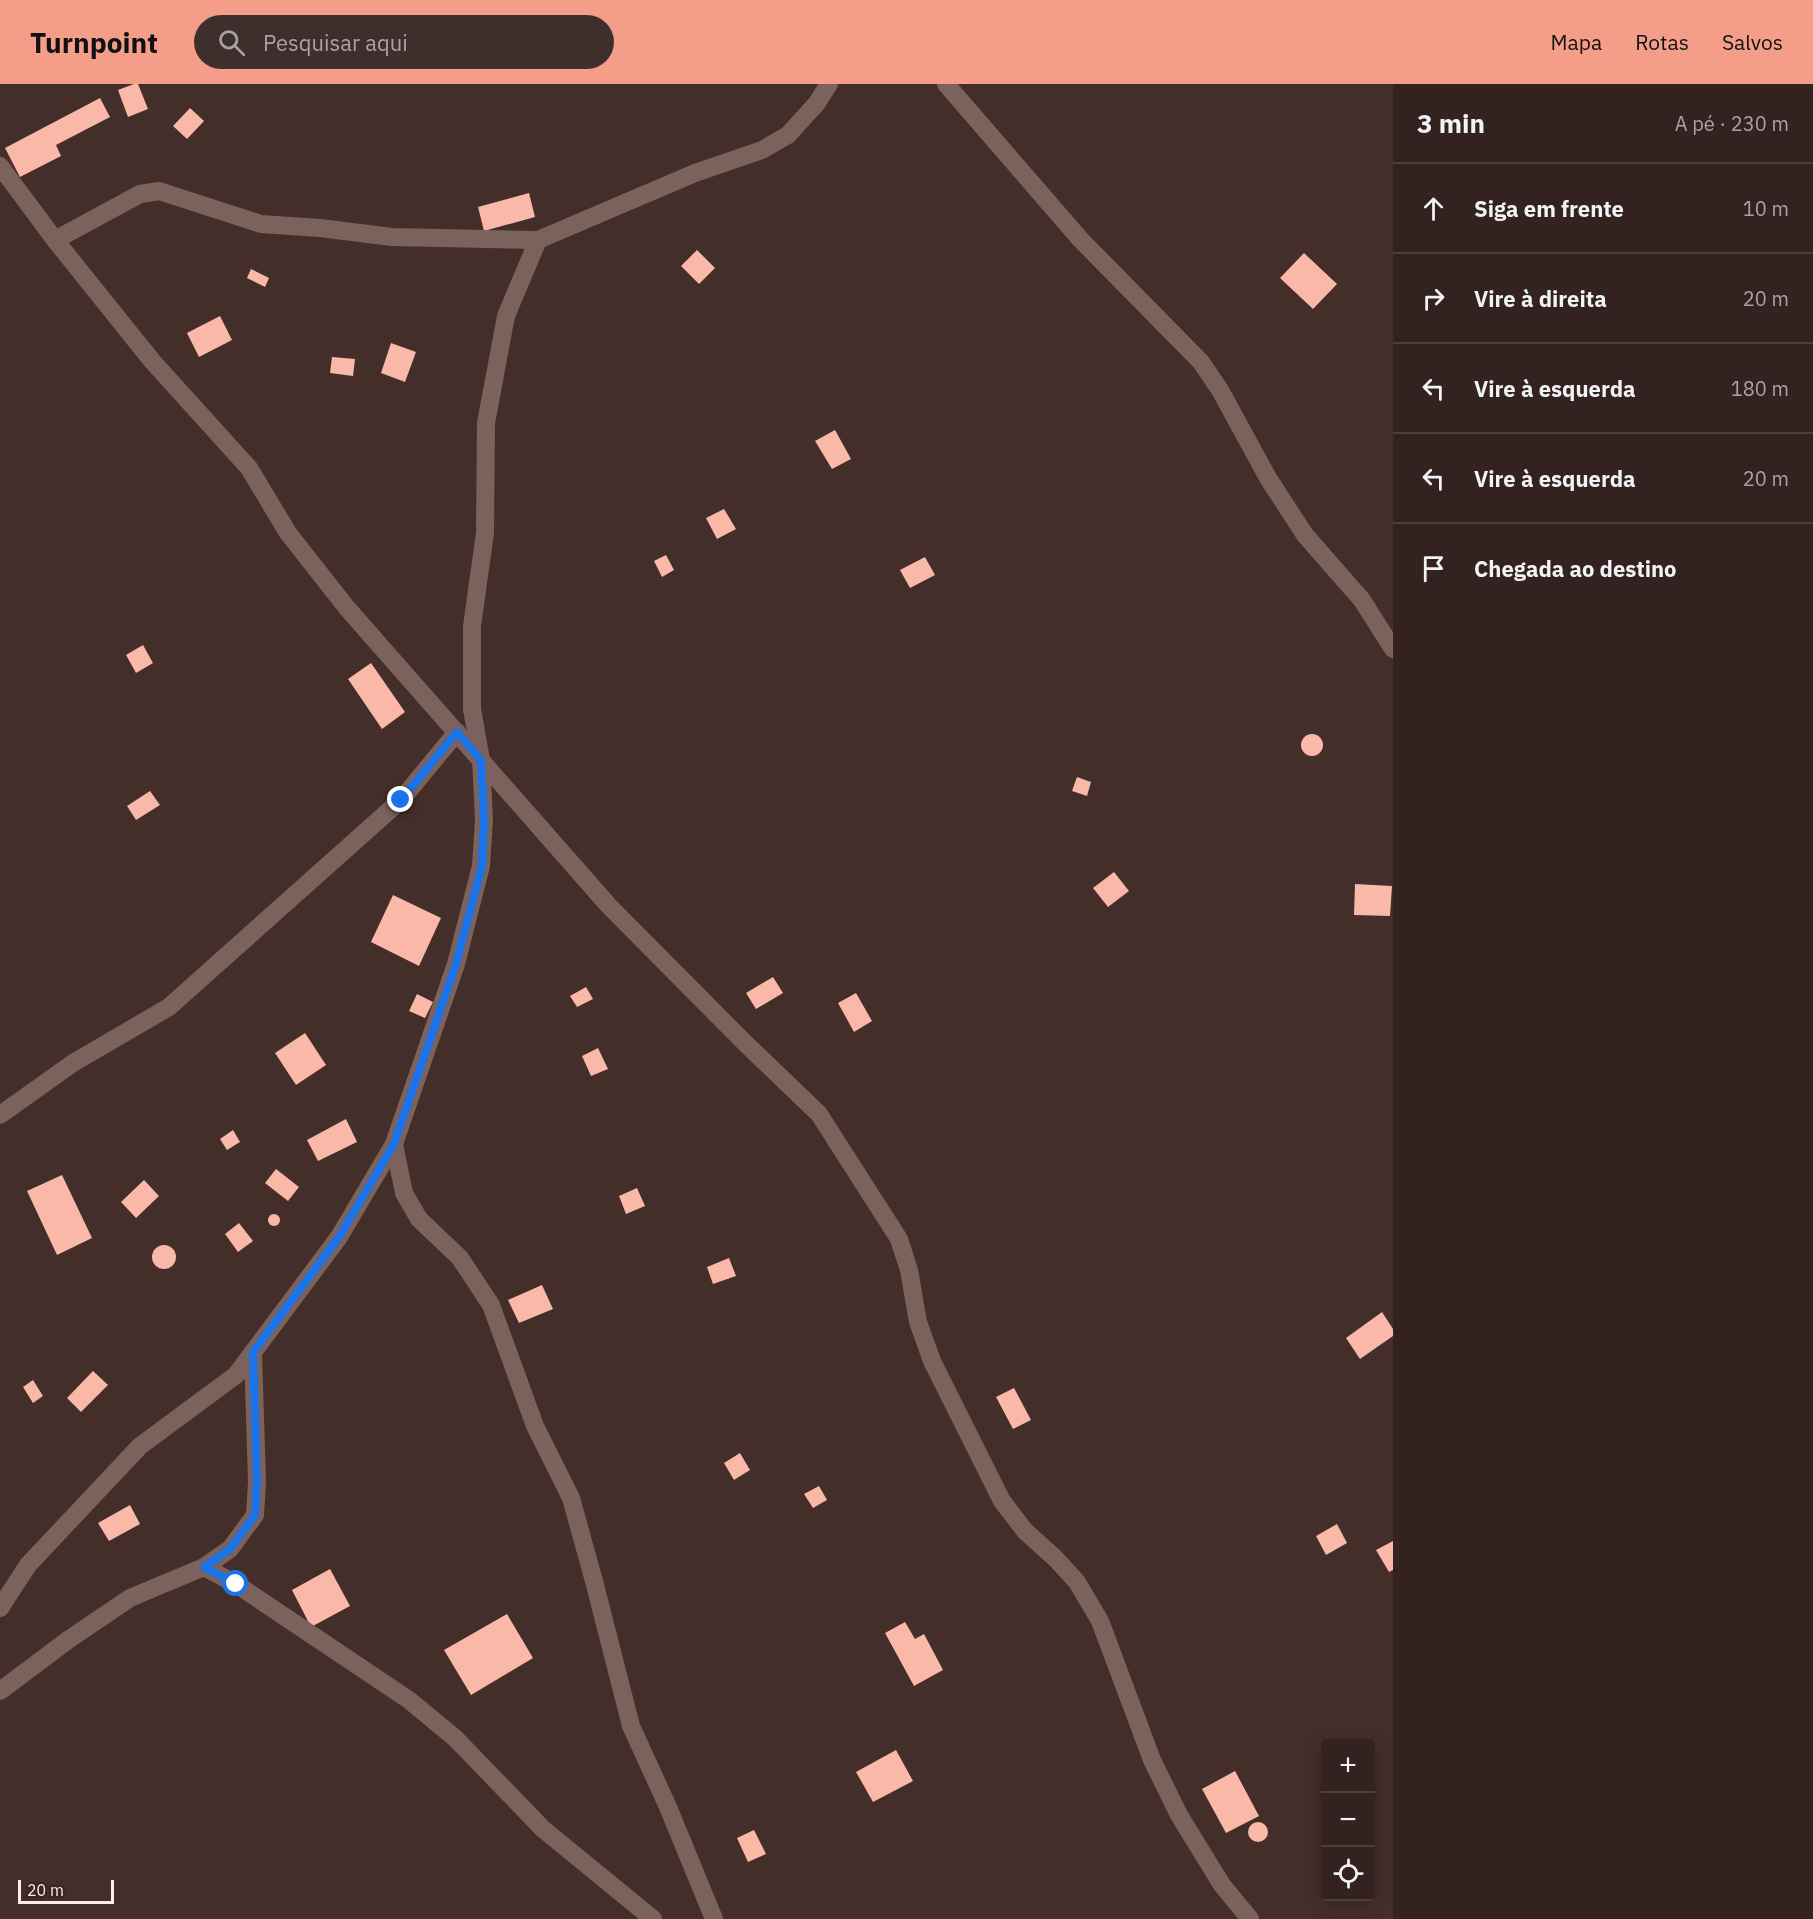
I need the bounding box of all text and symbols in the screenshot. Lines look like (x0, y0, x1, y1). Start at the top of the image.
search box (194, 15, 614, 69)
text: Turnpoint (30, 24, 158, 61)
icon: search (215, 26, 248, 59)
text: Pesquisar aqui (263, 28, 408, 57)
text: Mapa (1551, 28, 1602, 56)
text: Rotas (1635, 28, 1689, 56)
text: Salvos (1722, 28, 1783, 56)
text: 3 min (1417, 106, 1485, 140)
text: A pé · 230 m (1675, 110, 1789, 137)
icon: ahead (1417, 192, 1450, 225)
text: Siga em frente (1474, 194, 1624, 223)
text: 10 m (1743, 195, 1789, 222)
icon: right (1417, 282, 1450, 315)
text: Vire à direita (1474, 284, 1607, 313)
text: 20 m (1743, 285, 1789, 312)
icon: left (1417, 372, 1450, 405)
text: Vire à esquerda (1474, 374, 1636, 403)
text: 180 m (1731, 375, 1789, 402)
icon: left (1417, 462, 1450, 495)
text: Vire à esquerda (1474, 464, 1636, 493)
text: 20 m (1743, 465, 1789, 492)
icon: arrive (1417, 552, 1450, 585)
text: Chegada ao destino (1474, 554, 1677, 583)
route end (387, 786, 413, 812)
route start (222, 1570, 248, 1596)
map controls (1321, 1739, 1375, 1901)
button: + (1321, 1739, 1375, 1793)
button: − (1321, 1793, 1375, 1847)
button: locate (1321, 1847, 1375, 1901)
scale bar (18, 1877, 114, 1904)
text: 20 m (27, 1880, 64, 1900)

